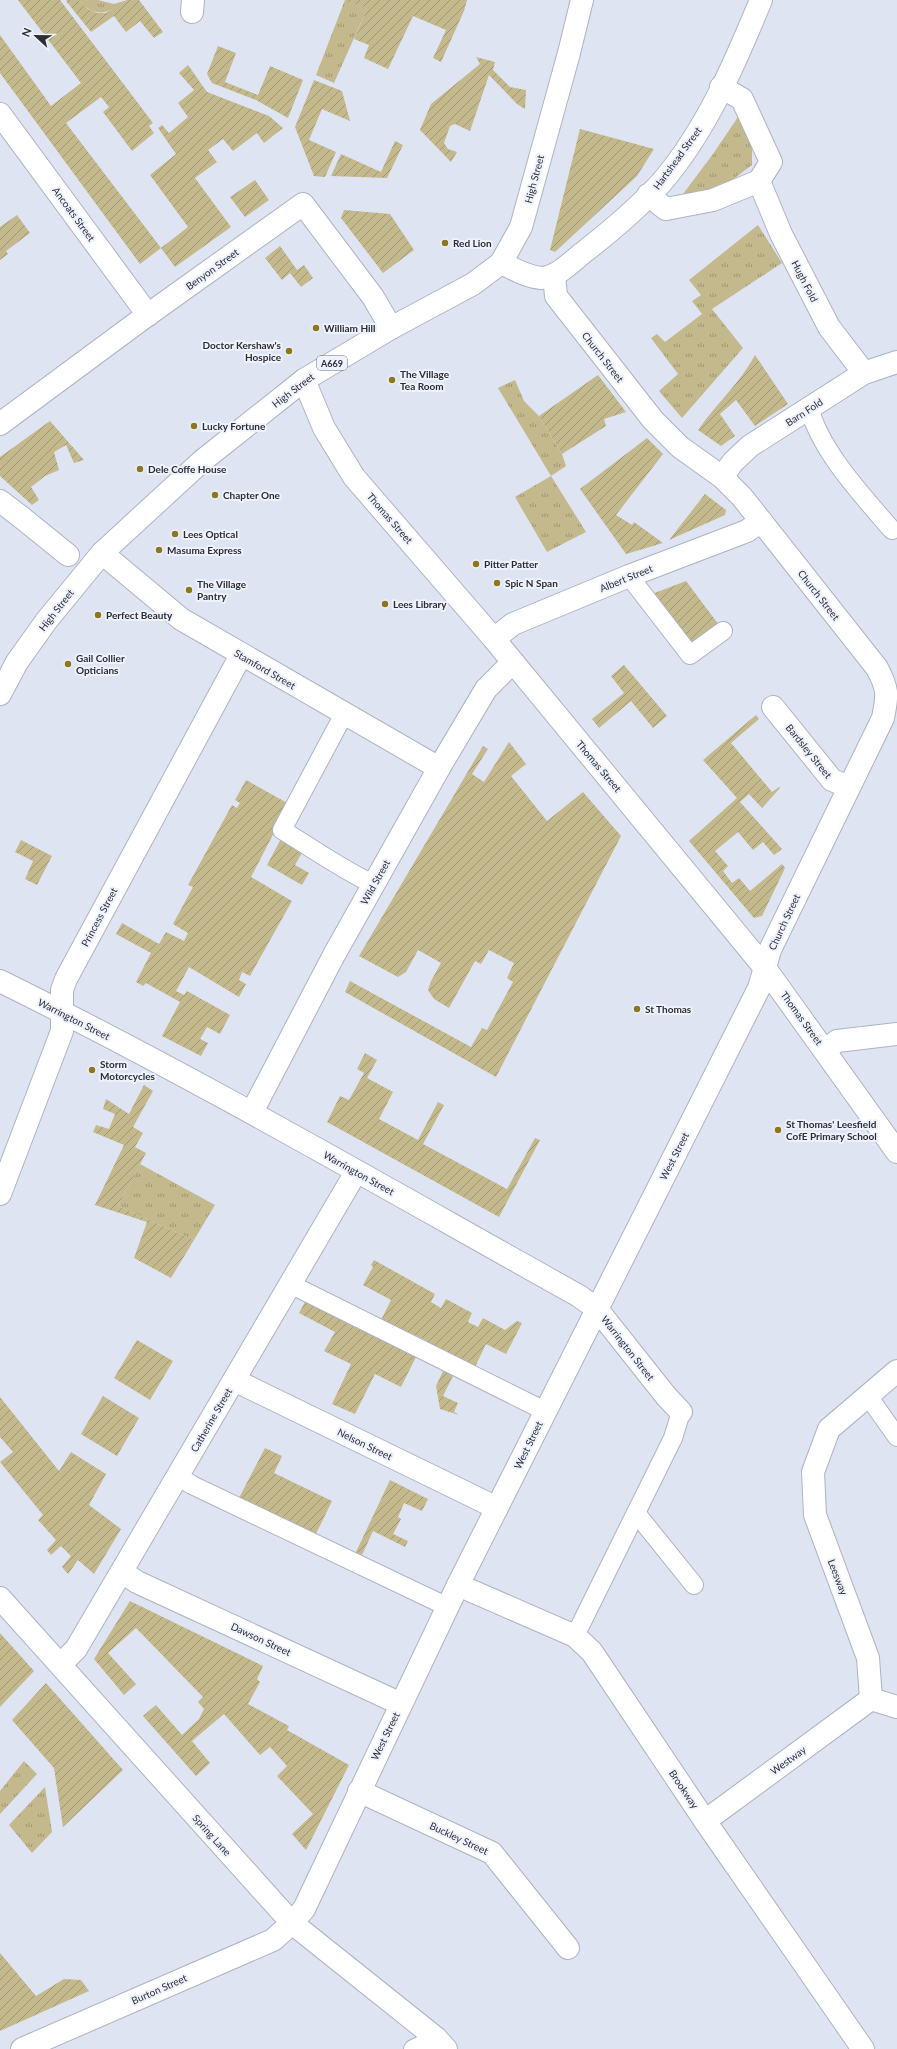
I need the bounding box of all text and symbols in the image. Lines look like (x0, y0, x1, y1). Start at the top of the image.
north arrow (16, 16, 56, 56)
text: N (19, 26, 34, 38)
street label: Hartshead Street (650, 124, 704, 192)
street label: High Street (522, 153, 546, 205)
street label: Ancoats Street (50, 184, 98, 244)
place label: Red Lion (453, 237, 492, 249)
marker: Red Lion (440, 238, 450, 248)
street label: Benyon Street (183, 246, 241, 292)
street label: Hugh Fold (789, 258, 821, 304)
place label: William Hill (324, 322, 376, 334)
marker: William Hill (311, 323, 321, 333)
street label: Church Street (580, 329, 627, 385)
place label: Doctor Kershaw's Hospice (203, 339, 282, 363)
marker: Doctor Kershaw's Hospice (284, 346, 294, 356)
road number: A669 (317, 356, 347, 370)
place label: The Village Tea Room (400, 368, 450, 392)
street label: High Street (270, 370, 317, 410)
marker: The Village Tea Room (387, 375, 397, 385)
street label: Barn Fold (783, 396, 825, 428)
place label: Lucky Fortune (202, 420, 266, 432)
marker: Lucky Fortune (189, 421, 199, 431)
place label: Dele Coffe House (148, 463, 227, 475)
marker: Dele Coffe House (135, 464, 145, 474)
place label: Chapter One (223, 489, 281, 501)
marker: Chapter One (210, 490, 220, 500)
street label: Thomas Street (365, 490, 416, 546)
place label: Lees Optical (183, 528, 238, 540)
marker: Lees Optical (170, 529, 180, 539)
place label: Masuma Express (167, 544, 242, 556)
marker: Masuma Express (154, 545, 164, 555)
place label: Pitter Patter (484, 558, 538, 570)
marker: Pitter Patter (471, 559, 481, 569)
street label: Albert Street (598, 562, 655, 594)
street label: Church Street (796, 567, 843, 623)
place label: Spic N Span (505, 577, 558, 589)
place label: The Village Pantry (197, 578, 247, 602)
marker: Spic N Span (492, 578, 502, 588)
marker: The Village Pantry (184, 585, 194, 595)
street label: High Street (36, 586, 76, 633)
place label: Lees Library (393, 598, 447, 610)
marker: Lees Library (380, 599, 390, 609)
place label: Perfect Beauty (106, 609, 173, 621)
marker: Perfect Beauty (93, 610, 103, 620)
street label: Stamford Street (232, 647, 298, 692)
place label: Gail Collier Opticians (76, 652, 125, 676)
marker: Gail Collier Opticians (63, 659, 73, 669)
street label: Bardsley Street (784, 722, 835, 781)
street label: Thomas Street (574, 738, 624, 794)
street label: Wild Street (358, 857, 392, 907)
street label: Princess Street (78, 885, 120, 949)
street label: Church Street (766, 892, 802, 952)
street label: Thomas Street (778, 989, 826, 1048)
street label: Warrington Street (36, 996, 112, 1042)
place label: St Thomas (645, 1003, 692, 1015)
marker: St Thomas (632, 1004, 642, 1014)
place label: Storm Motorcycles (100, 1058, 156, 1082)
marker: Storm Motorcycles (87, 1065, 97, 1075)
place label: St Thomas' Leesfield CofE Primary School (786, 1118, 877, 1142)
marker: St Thomas' Leesfield CofE Primary School (773, 1125, 783, 1135)
street label: West Street (657, 1130, 691, 1182)
street label: Warrington Street (322, 1149, 397, 1198)
street label: Warrington Street (599, 1313, 657, 1383)
street label: Catherine Street (188, 1386, 234, 1454)
street label: West Street (511, 1419, 545, 1471)
street label: Nelson Street (336, 1426, 395, 1463)
street label: Leesway (826, 1557, 851, 1597)
street label: Dawson Street (229, 1620, 293, 1658)
street label: West Street (368, 1710, 402, 1762)
street label: Westway (768, 1743, 809, 1777)
street label: Brookway (667, 1767, 702, 1811)
street label: Spring Lane (190, 1812, 234, 1858)
street label: Buckley Street (428, 1819, 491, 1857)
street label: Burton Street (129, 1971, 189, 2007)

